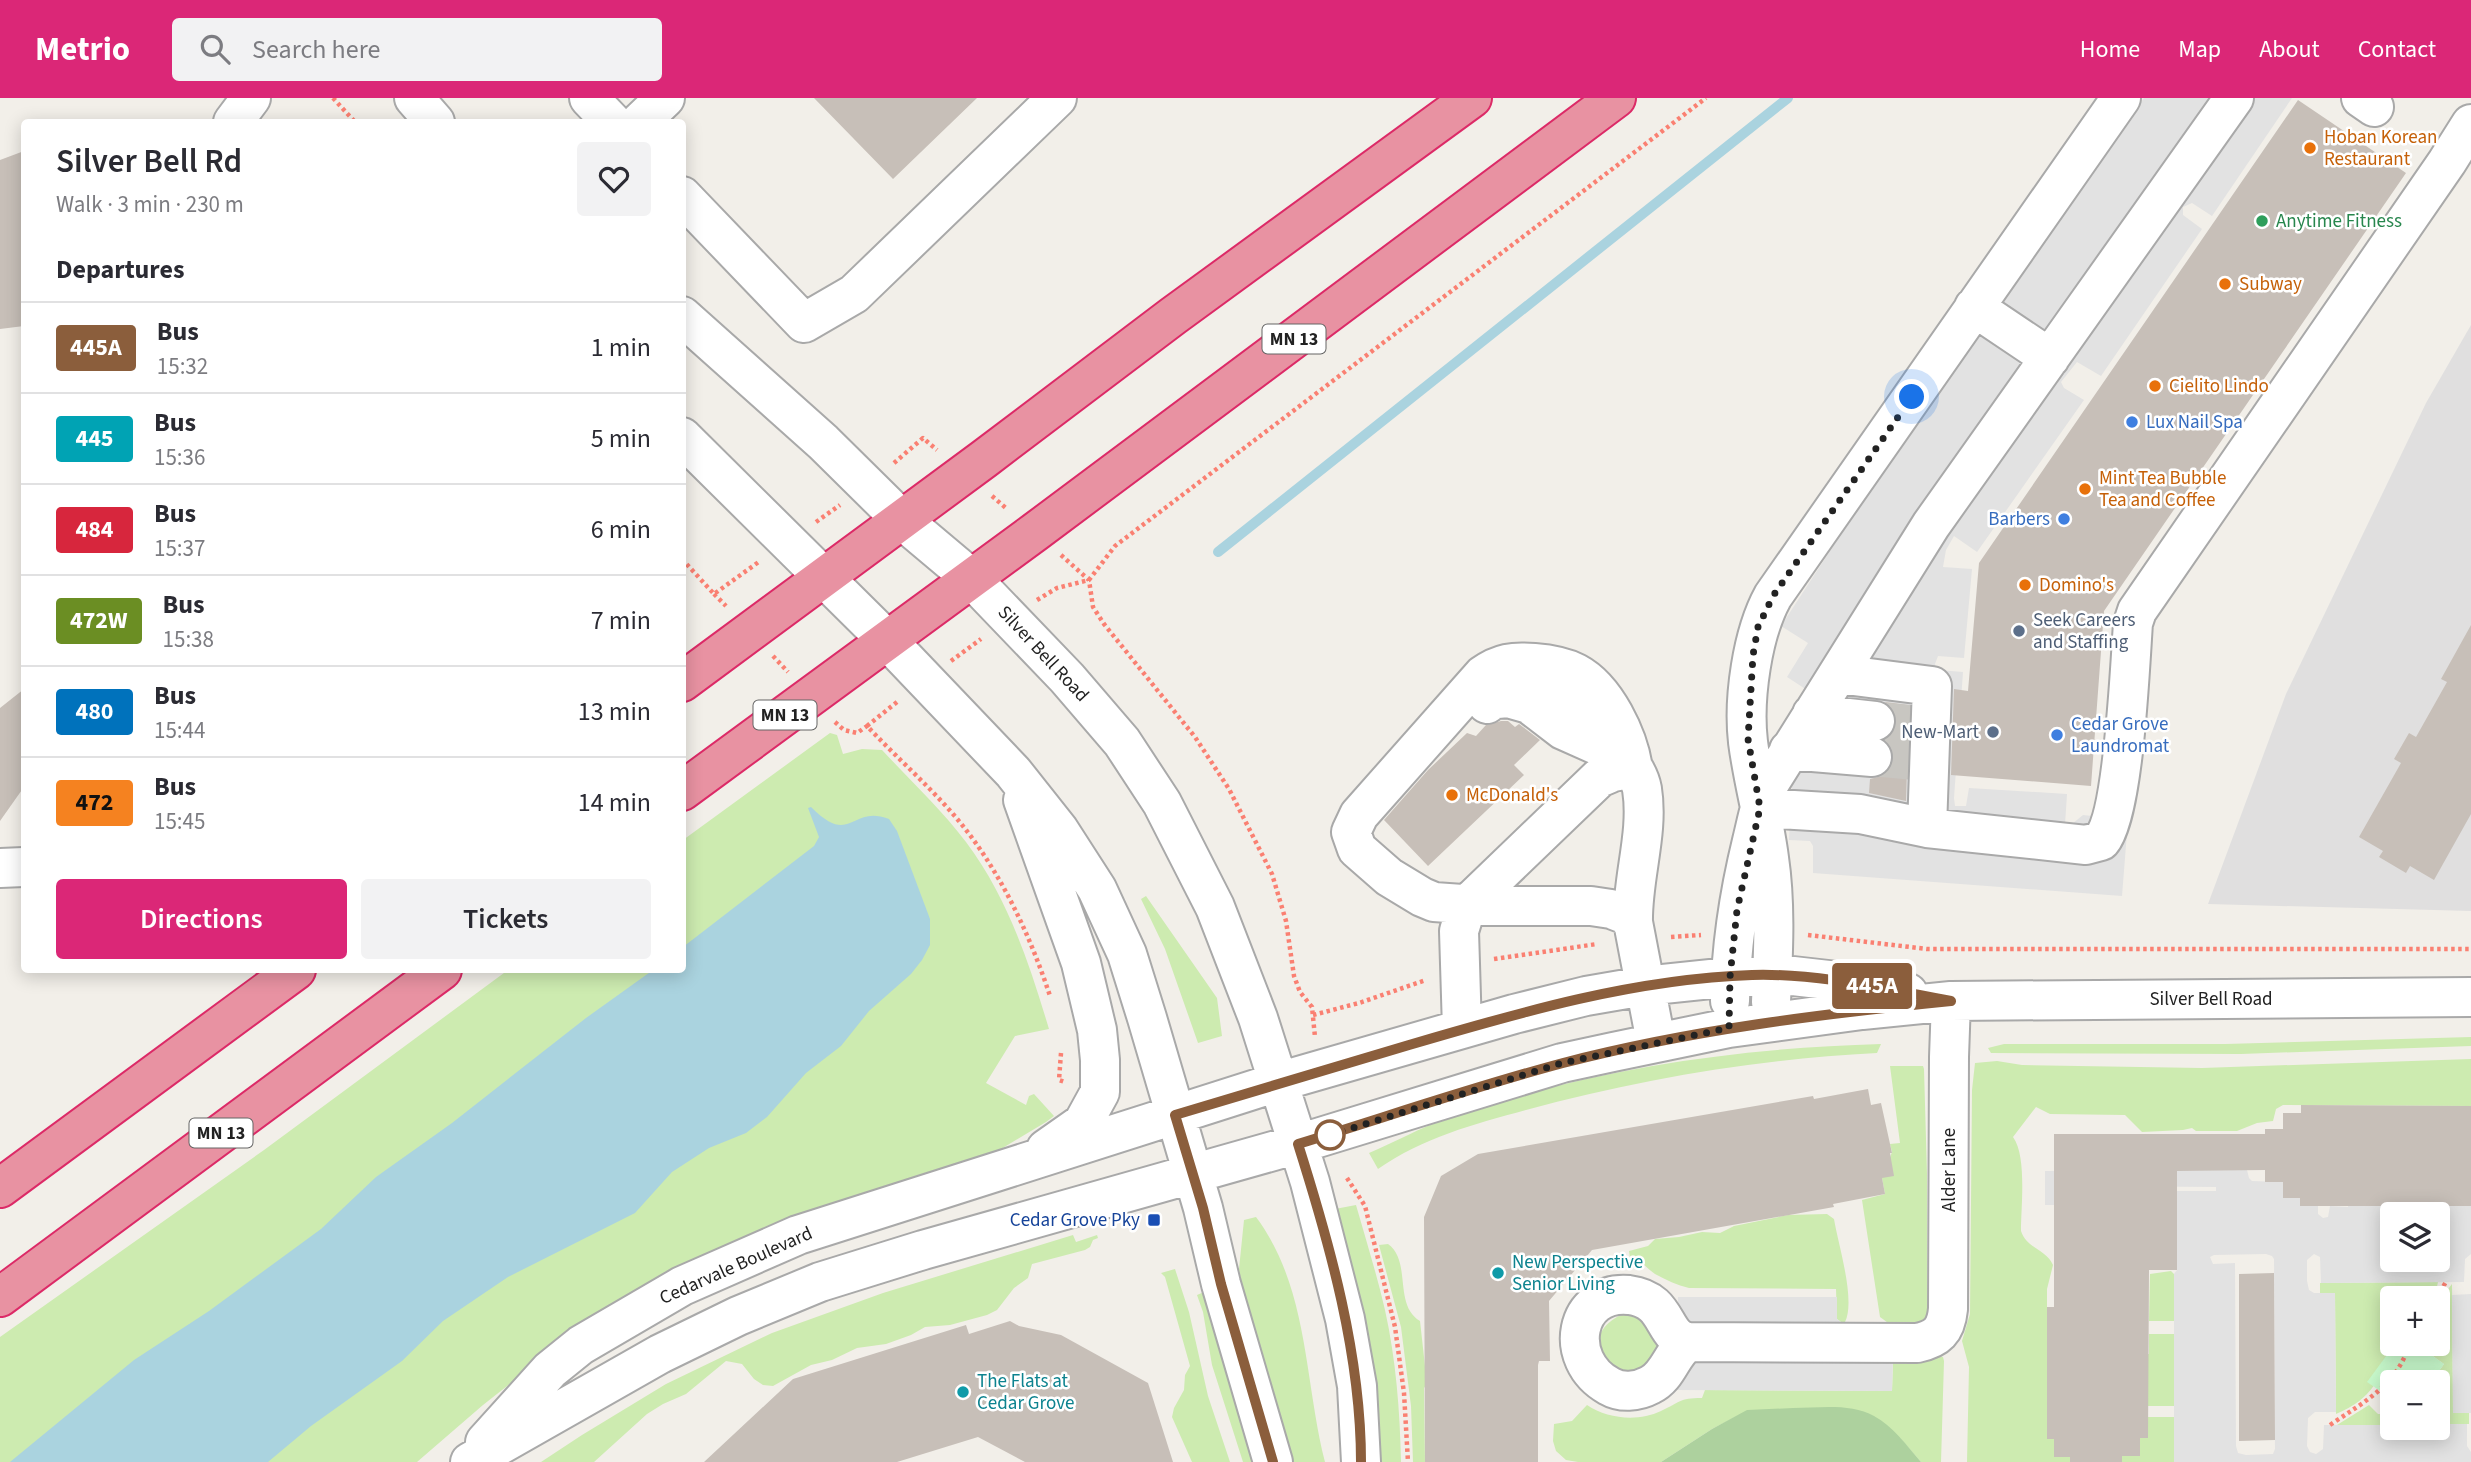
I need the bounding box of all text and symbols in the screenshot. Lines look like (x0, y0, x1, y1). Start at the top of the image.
search box (172, 18, 662, 81)
text: Metrio (35, 26, 130, 73)
icon: search (196, 30, 234, 68)
text: Search here (252, 31, 380, 68)
text: Home (2080, 32, 2140, 67)
text: Map (2178, 32, 2221, 67)
text: About (2259, 32, 2320, 67)
text: Contact (2358, 32, 2436, 67)
place label: Hoban Korean Restaurant (2324, 124, 2437, 173)
text: Silver Bell Rd (56, 138, 242, 185)
marker: Hoban Korean Restaurant (2302, 140, 2318, 156)
button: heart (577, 142, 651, 216)
text: Walk · 3 min · 230 m (56, 188, 244, 221)
place label: Anytime Fitness (2276, 208, 2402, 235)
marker: Anytime Fitness (2254, 213, 2270, 229)
text: Departures (56, 251, 184, 288)
place label: Subway (2239, 271, 2302, 298)
marker: Subway (2217, 276, 2233, 292)
text: Bus (157, 313, 199, 350)
road number: MN 13 (1262, 325, 1326, 354)
text: 1 min (591, 329, 651, 366)
text: 445A (70, 330, 122, 365)
text: 15:32 (157, 350, 208, 383)
place label: Cielito Lindo (2169, 373, 2269, 400)
marker: Cielito Lindo (2147, 378, 2163, 394)
your location (1894, 379, 1929, 414)
text: Bus (154, 404, 196, 441)
place label: Lux Nail Spa (2146, 409, 2243, 436)
marker: Lux Nail Spa (2124, 414, 2140, 430)
text: 5 min (591, 420, 651, 457)
text: 445 (75, 421, 114, 456)
text: 15:36 (154, 441, 205, 474)
place label: Mint Tea Bubble Tea and Coffee (2099, 465, 2226, 514)
marker: Mint Tea Bubble Tea and Coffee (2077, 481, 2093, 497)
text: Bus (154, 495, 196, 532)
place label: Barbers (1988, 506, 2050, 533)
text: 6 min (591, 511, 651, 548)
marker: Barbers (2056, 511, 2072, 527)
text: 484 (75, 512, 114, 547)
text: 15:37 (154, 532, 205, 565)
place label: Domino's (2039, 572, 2114, 599)
marker: Domino's (2017, 577, 2033, 593)
text: Bus (163, 586, 205, 623)
street label: Silver Bell Road (991, 600, 1095, 708)
text: 7 min (591, 602, 651, 639)
text: 472W (70, 603, 128, 638)
place label: Seek Careers and Staffing (2033, 607, 2135, 656)
text: 15:38 (163, 623, 214, 656)
marker: Seek Careers and Staffing (2011, 623, 2027, 639)
text: Bus (154, 677, 196, 714)
text: 13 min (578, 693, 651, 730)
text: 480 (75, 694, 114, 729)
road number: MN 13 (754, 700, 816, 730)
place label: Cedar Grove Laundromat (2071, 711, 2170, 760)
text: 15:44 (154, 714, 205, 747)
place label: New-Mart (1901, 719, 1980, 746)
marker: New-Mart (1985, 724, 2001, 740)
marker: Cedar Grove Laundromat (2049, 727, 2065, 743)
text: Bus (154, 768, 196, 805)
place label: McDonald's (1466, 782, 1558, 809)
text: 14 min (578, 784, 651, 821)
text: 472 (75, 785, 114, 820)
marker: McDonald's (1444, 787, 1460, 803)
text: 15:45 (154, 805, 205, 838)
button: Directions (56, 879, 347, 959)
button: Tickets (361, 879, 651, 959)
line badge: 445A (1823, 963, 1921, 1009)
text: 445A (1846, 968, 1898, 1003)
street label: Silver Bell Road (2149, 986, 2273, 1013)
road number: MN 13 (190, 1118, 252, 1148)
unlabelled marker (1315, 1120, 1345, 1150)
street label: Alder Lane (1936, 1128, 1963, 1212)
map controls (2380, 1202, 2450, 1440)
button: layers (2380, 1202, 2450, 1272)
place label: Cedar Grove Pky (1010, 1207, 1140, 1234)
marker: Cedar Grove Pky (1146, 1212, 1162, 1228)
street label: Cedarvale Boulevard (655, 1220, 817, 1312)
place label: New Perspective Senior Living (1512, 1249, 1643, 1298)
marker: New Perspective Senior Living (1490, 1265, 1506, 1281)
button: + (2380, 1286, 2450, 1356)
place label: The Flats at Cedar Grove (977, 1368, 1074, 1417)
button: − (2380, 1370, 2450, 1440)
marker: The Flats at Cedar Grove (955, 1384, 971, 1400)

